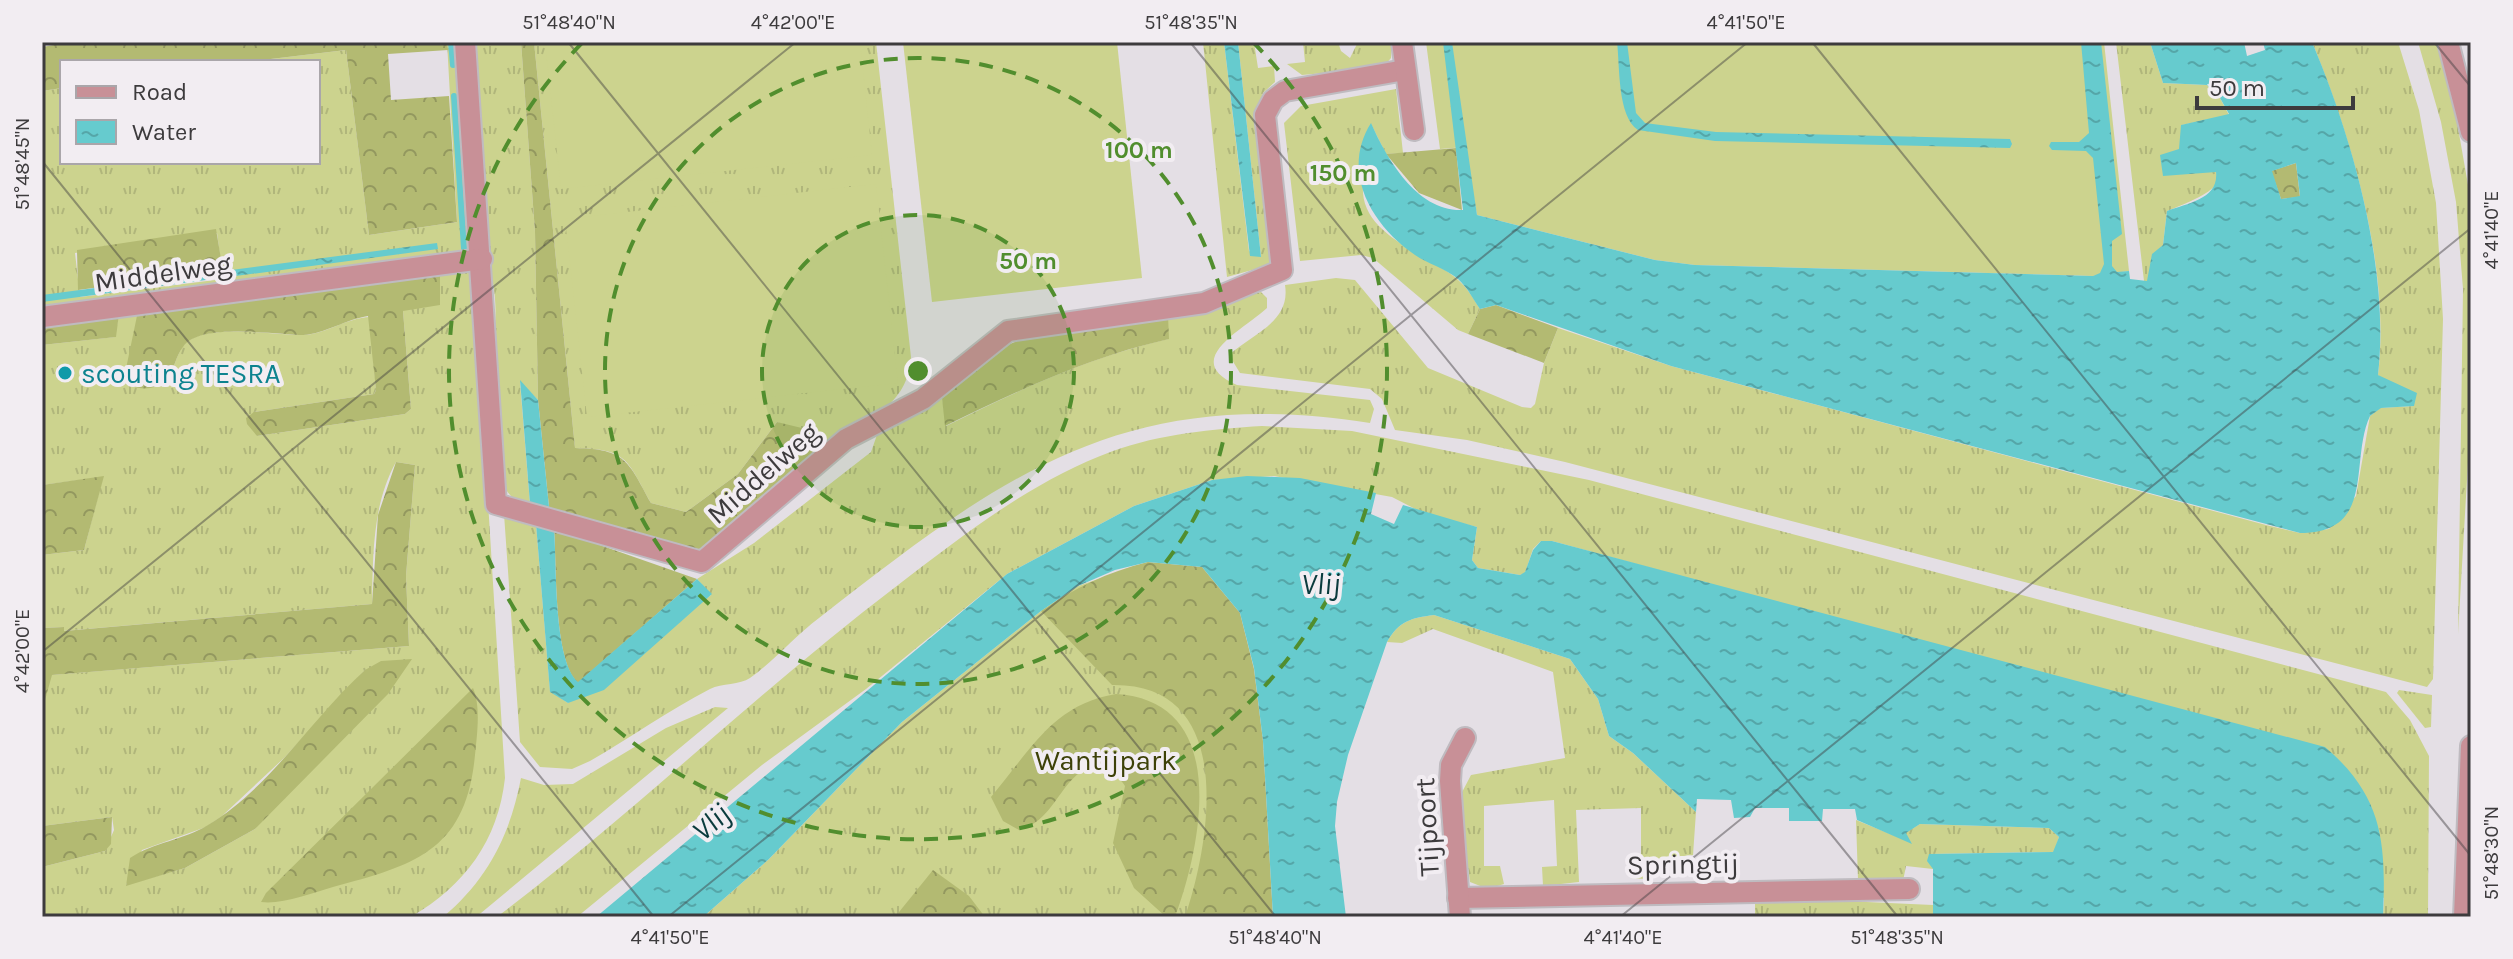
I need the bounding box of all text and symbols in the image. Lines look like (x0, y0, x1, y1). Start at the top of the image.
text: 51°48'40"N (522, 11, 616, 34)
text: 4°42'00"E (751, 11, 835, 34)
text: 51°48'35"N (1144, 11, 1238, 34)
text: 4°41'50"E (1707, 11, 1785, 34)
legend (60, 60, 320, 164)
scale bar (2197, 60, 2353, 110)
text: 50 m (2209, 74, 2265, 102)
text: Road (132, 78, 187, 106)
text: 51°48'45"N (11, 117, 34, 211)
text: Water (132, 118, 196, 146)
text: 100 m (1105, 136, 1173, 164)
text: 150 m (1310, 159, 1376, 187)
text: 4°41'40"E (2480, 191, 2503, 269)
street label: Middelweg (92, 247, 234, 299)
text: 50 m (999, 247, 1057, 275)
place label: scouting TESRA (81, 357, 281, 390)
centre of rings (904, 357, 932, 385)
marker: scouting TESRA (56, 364, 74, 382)
street label: Middelweg (700, 415, 826, 531)
water label: Vlij (1301, 566, 1341, 602)
text: 4°42'00"E (11, 609, 34, 693)
park label: Wantijpark (1035, 744, 1177, 777)
street label: Tijpoort (1408, 777, 1446, 877)
water label: Vlij (684, 796, 738, 848)
text: 51°48'30"N (2480, 806, 2503, 900)
street label: Springtij (1627, 847, 1739, 881)
text: 4°41'50"E (631, 926, 709, 949)
text: 51°48'40"N (1228, 926, 1322, 949)
text: 4°41'40"E (1584, 926, 1662, 949)
text: 51°48'35"N (1850, 926, 1944, 949)

